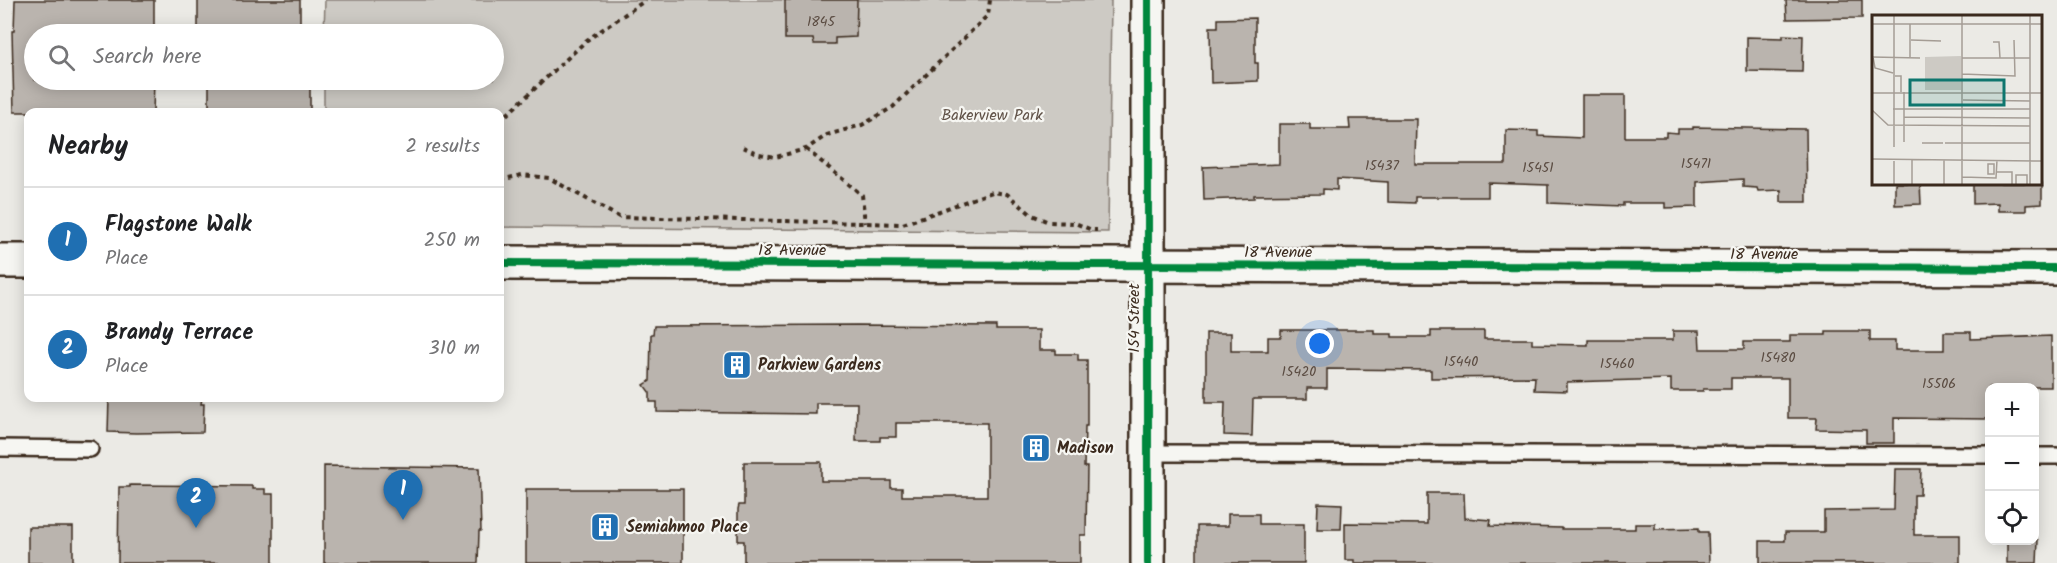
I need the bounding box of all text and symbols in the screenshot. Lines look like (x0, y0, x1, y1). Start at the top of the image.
house number: 1845 (807, 11, 837, 33)
inset map (1872, 15, 2042, 184)
search box (24, 24, 504, 90)
text: Search here (93, 40, 201, 75)
icon: search (45, 41, 78, 74)
park label: Bakerview Park (941, 103, 1043, 128)
text: Nearby (48, 126, 128, 168)
text: 2 results (405, 131, 480, 163)
house number: 15471 (1681, 153, 1711, 175)
house number: 15437 (1365, 155, 1400, 177)
house number: 15451 (1522, 157, 1554, 179)
text: Flagstone Walk (105, 208, 251, 243)
text: 1 (64, 225, 71, 257)
text: 250 m (424, 225, 480, 257)
street label: 18 Avenue (758, 238, 826, 263)
street label: 18 Avenue (1244, 240, 1312, 265)
street label: 18 Avenue (1730, 242, 1798, 267)
text: Place (105, 243, 148, 275)
street label: 154 Street (1122, 282, 1147, 353)
text: Brandy Terrace (105, 316, 253, 351)
your location (1305, 329, 1334, 358)
text: 2 (62, 333, 73, 365)
text: 310 m (428, 333, 480, 365)
house number: 15480 (1760, 347, 1796, 369)
building icon: Parkview Gardens (721, 349, 753, 381)
text: Place (105, 351, 148, 383)
house number: 15440 (1444, 351, 1478, 373)
place label: Parkview Gardens (758, 353, 882, 378)
house number: 15460 (1600, 353, 1634, 375)
house number: 15420 (1282, 361, 1316, 383)
house number: 15506 (1922, 373, 1956, 395)
map controls (1985, 383, 2039, 545)
button: + (1985, 383, 2039, 437)
building icon: Madison (1020, 432, 1052, 464)
place label: Madison (1057, 436, 1114, 461)
button: − (1985, 437, 2039, 491)
pin: 1 (384, 470, 422, 520)
pin: 2 (176, 478, 216, 528)
button: locate (1985, 491, 2039, 545)
building icon: Semiahmoo Place (589, 511, 621, 543)
place label: Semiahmoo Place (626, 515, 748, 540)

